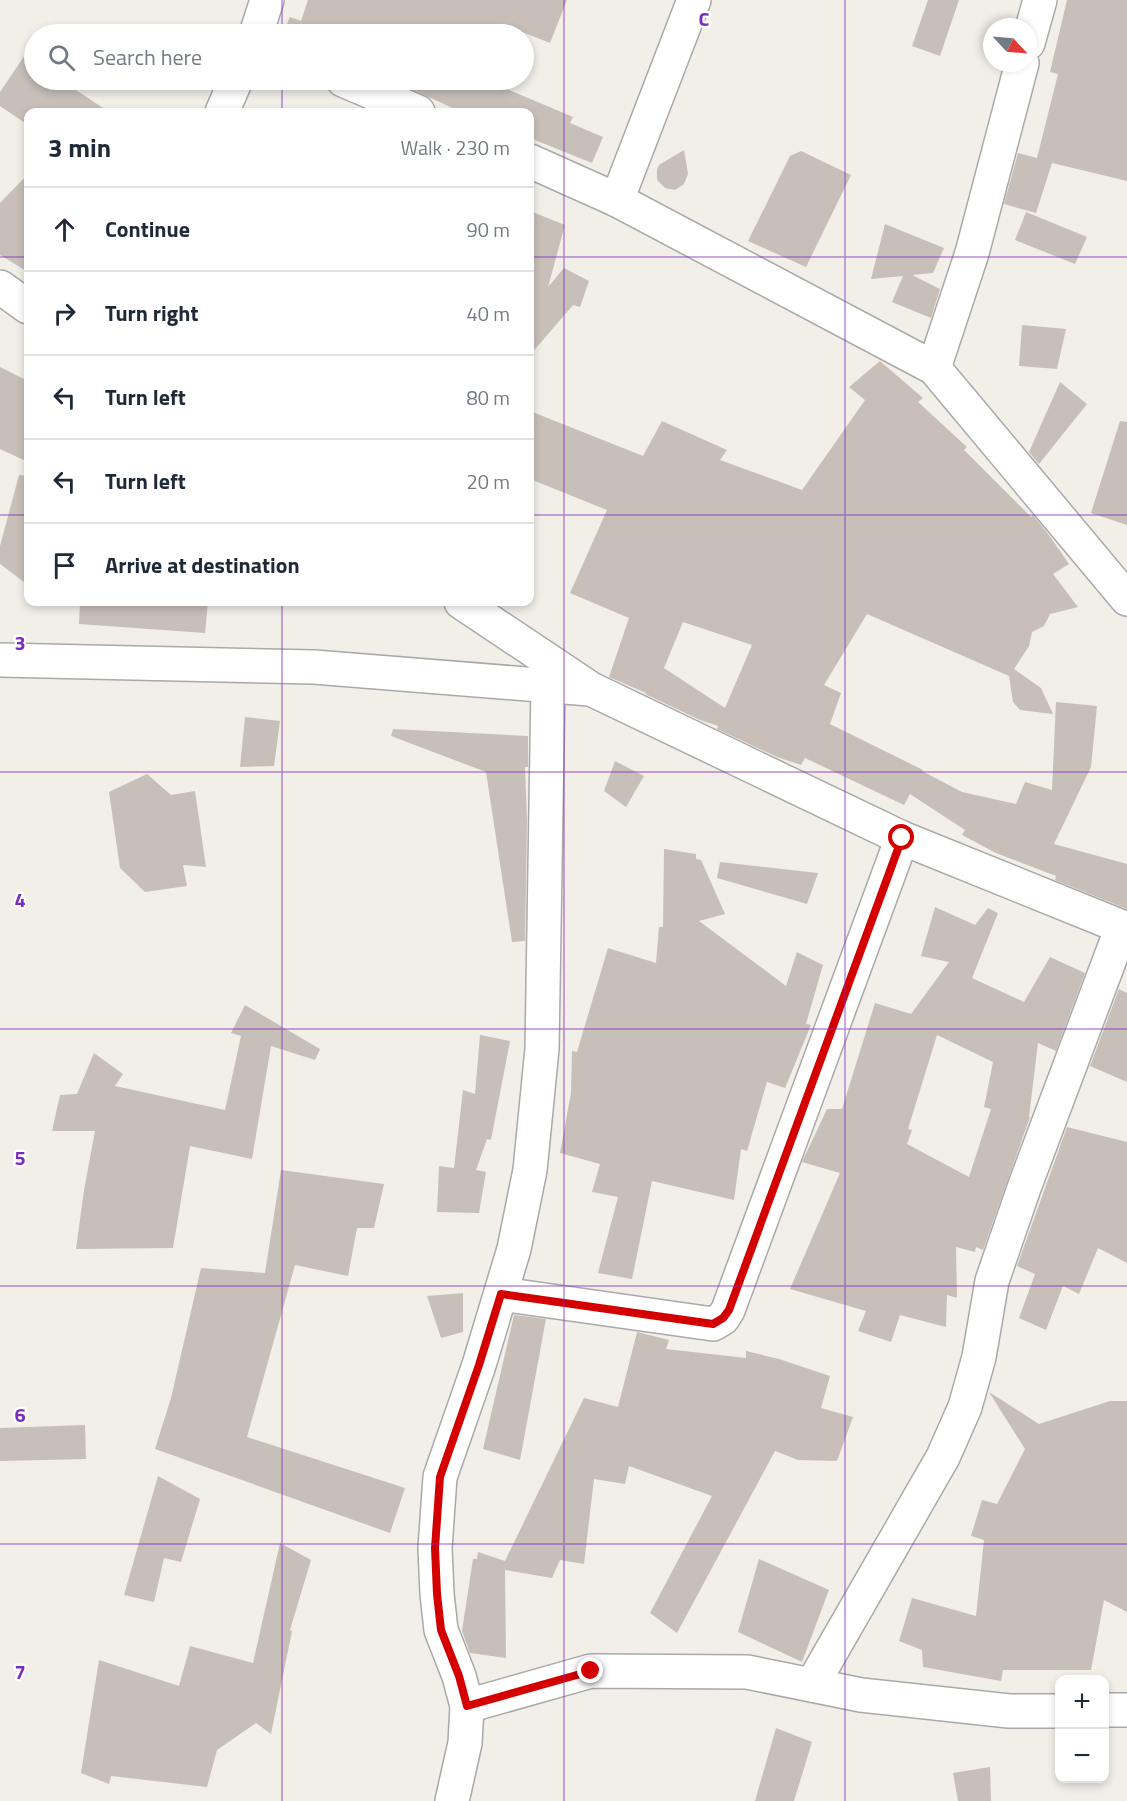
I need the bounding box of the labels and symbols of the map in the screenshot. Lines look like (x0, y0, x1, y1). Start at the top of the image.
text: C (699, 3, 710, 34)
north arrow (983, 18, 1037, 72)
text: 3 (14, 627, 26, 658)
route start (888, 824, 914, 850)
text: 4 (14, 884, 26, 915)
text: 5 (14, 1142, 26, 1173)
text: 6 (14, 1399, 26, 1430)
text: 7 (14, 1656, 26, 1687)
route end (577, 1657, 603, 1683)

